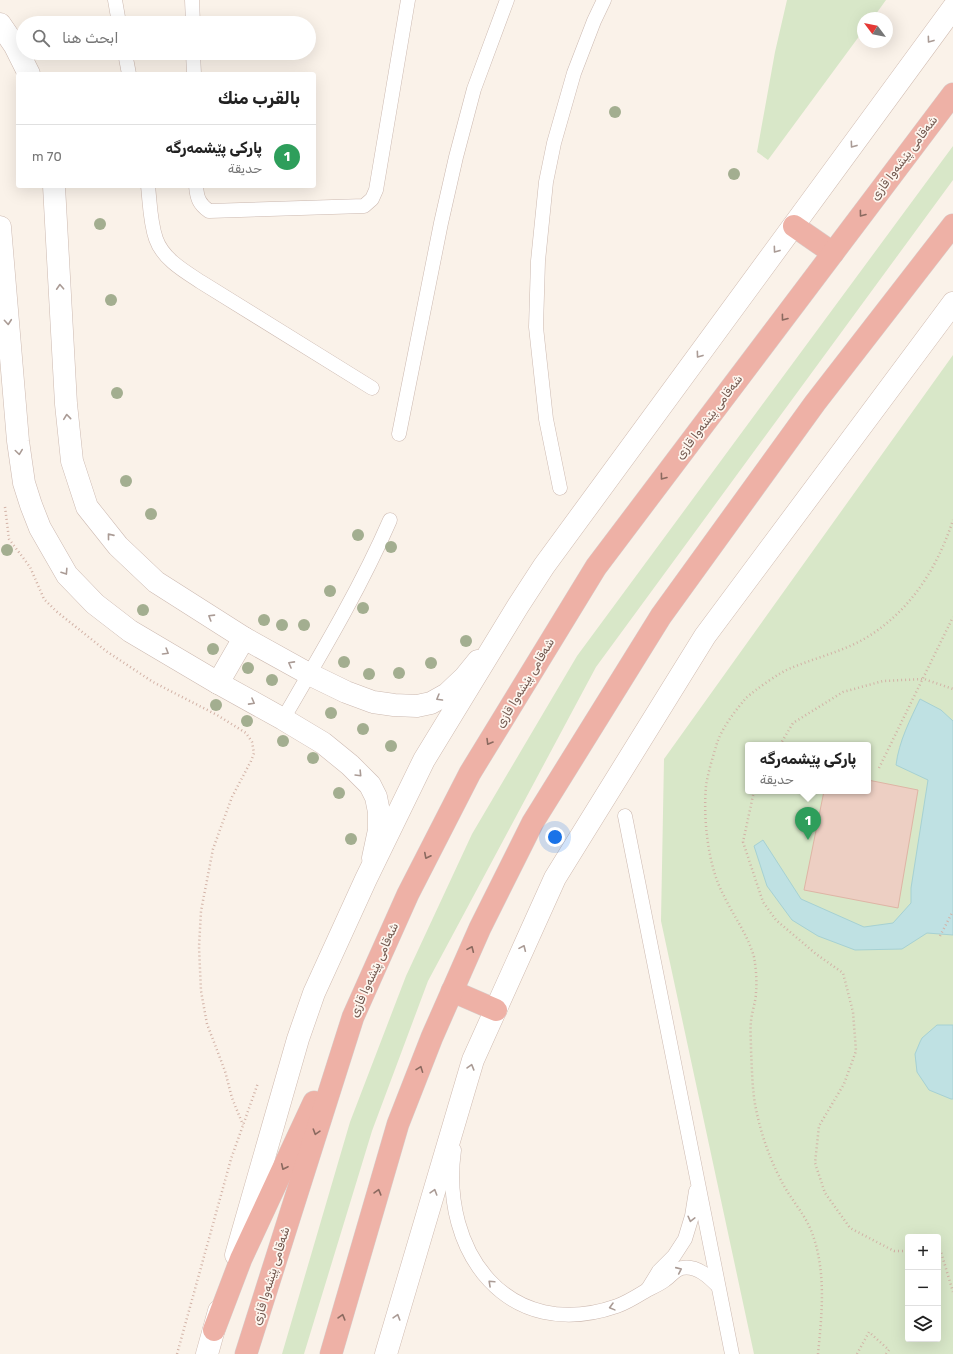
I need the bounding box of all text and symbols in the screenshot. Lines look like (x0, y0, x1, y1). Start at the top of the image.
north arrow (857, 12, 893, 48)
search box (16, 16, 316, 60)
icon: search (30, 27, 52, 49)
text: ابحث هنا (62, 29, 119, 47)
one-way arrow (927, 36, 935, 43)
text: بالقرب منك (218, 88, 300, 108)
street label: شەقامی پێشەوا قازی (868, 113, 941, 204)
text: پارکی پێشمەرگە (165, 139, 262, 157)
one-way arrow (851, 140, 858, 147)
text: 70 m (32, 149, 62, 164)
text: 1 (284, 149, 290, 164)
text: حديقة (228, 161, 262, 176)
one-way arrow (859, 210, 867, 217)
one-way arrow (774, 245, 781, 252)
one-way arrow (55, 284, 64, 290)
one-way arrow (781, 313, 788, 320)
one-way arrow (3, 319, 12, 325)
one-way arrow (697, 350, 704, 357)
street label: شەقامی پێشەوا قازی (673, 372, 746, 463)
one-way arrow (63, 414, 72, 420)
one-way arrow (14, 449, 23, 455)
one-way arrow (661, 473, 668, 480)
one-way arrow (108, 534, 115, 541)
one-way arrow (61, 567, 68, 574)
one-way arrow (208, 614, 215, 622)
street label: شەقامی پێشەوا قازی (493, 636, 558, 731)
one-way arrow (162, 648, 169, 655)
one-way arrow (288, 661, 295, 668)
one-way arrow (435, 694, 443, 701)
one-way arrow (248, 697, 255, 704)
one-way arrow (486, 738, 493, 745)
popup (745, 742, 871, 794)
text: پارکی پێشمەرگە (760, 750, 856, 768)
one-way arrow (354, 769, 362, 777)
text: حديقة (760, 772, 794, 787)
pin: 1 (795, 807, 821, 840)
your location (545, 827, 565, 847)
one-way arrow (425, 852, 432, 859)
street label: شەقامی پێشەوا قازی (347, 920, 402, 1020)
one-way arrow (518, 945, 526, 953)
one-way arrow (466, 946, 474, 954)
one-way arrow (466, 1064, 475, 1071)
one-way arrow (415, 1065, 423, 1072)
one-way arrow (312, 1128, 321, 1135)
one-way arrow (281, 1163, 289, 1171)
one-way arrow (373, 1188, 382, 1195)
one-way arrow (429, 1189, 438, 1196)
one-way arrow (688, 1216, 696, 1222)
street label: شەقامی پێشەوا قازی (249, 1225, 294, 1327)
map controls (905, 1234, 941, 1342)
button: + (905, 1234, 941, 1270)
one-way arrow (676, 1267, 683, 1275)
button: − (905, 1270, 941, 1306)
one-way arrow (488, 1280, 496, 1287)
one-way arrow (608, 1303, 615, 1311)
button: layers (905, 1306, 941, 1342)
one-way arrow (337, 1313, 346, 1320)
one-way arrow (392, 1313, 401, 1320)

